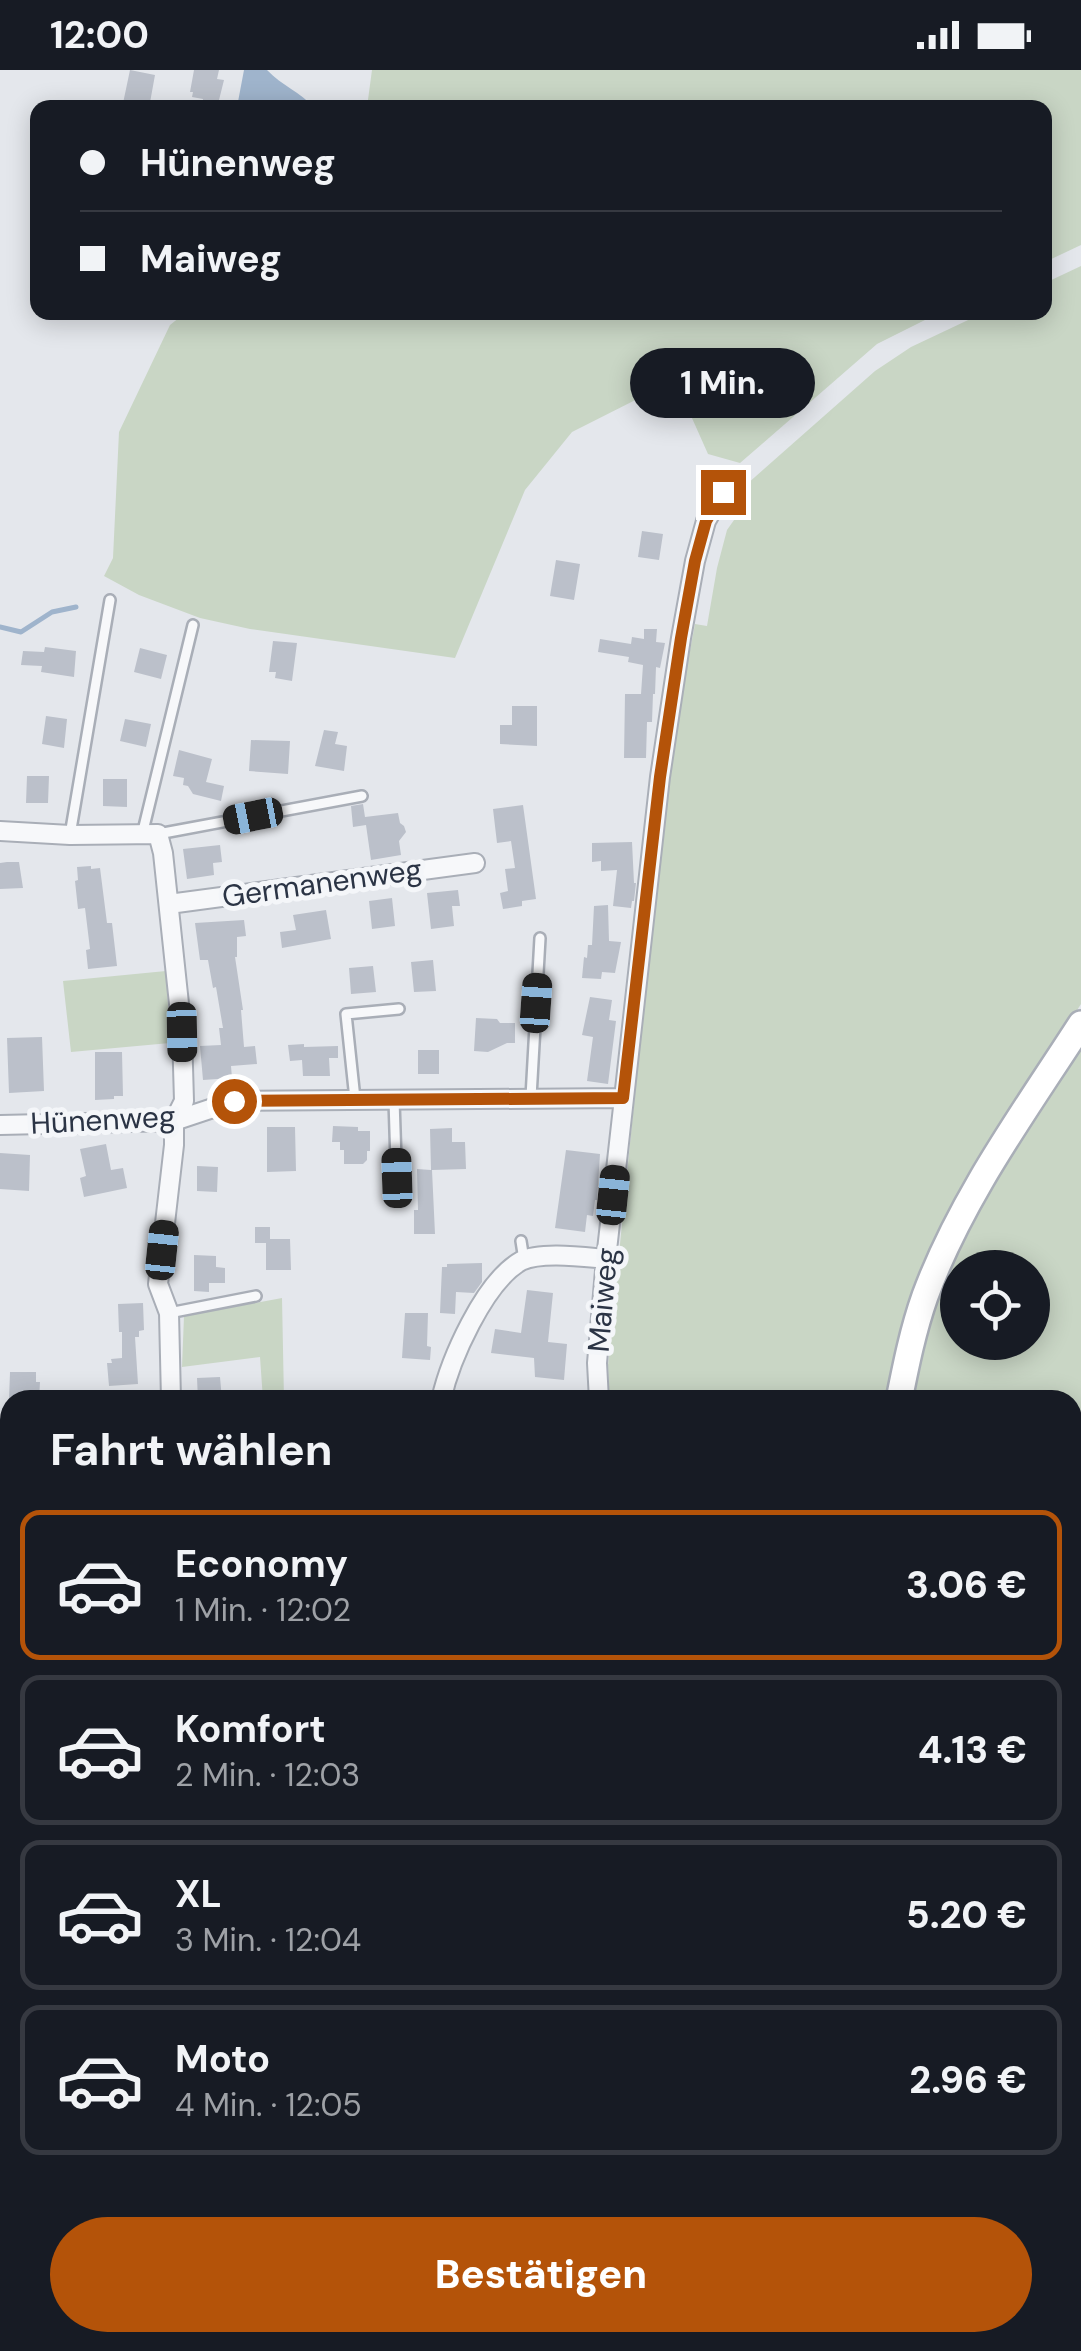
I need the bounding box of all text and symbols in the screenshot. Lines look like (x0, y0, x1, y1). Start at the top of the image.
text: 12:00 (50, 10, 149, 60)
text: Hünenweg (140, 138, 336, 188)
text: Maiweg (140, 234, 282, 284)
callout: 1 Min. (630, 347, 816, 417)
text: 1 Min. (680, 362, 765, 404)
route end (701, 470, 746, 515)
car (221, 796, 285, 836)
street label: Germanenweg (219, 849, 424, 916)
car (519, 972, 553, 1034)
car (166, 1002, 198, 1062)
route start (212, 1079, 257, 1124)
street label: Hünenweg (29, 1096, 176, 1143)
car (381, 1147, 413, 1209)
car (595, 1164, 631, 1226)
car (144, 1219, 180, 1281)
street label: Maiweg (579, 1246, 626, 1354)
map controls (940, 1250, 1050, 1360)
button: locate (940, 1250, 1050, 1360)
text: Fahrt wählen (50, 1420, 332, 1479)
text: Economy (175, 1539, 348, 1589)
icon: car (55, 1540, 145, 1630)
text: 3.06 € (906, 1560, 1027, 1610)
text: 1 Min. · 12:02 (175, 1589, 351, 1631)
text: Komfort (175, 1704, 326, 1754)
icon: car (55, 1705, 145, 1795)
text: 4.13 € (918, 1725, 1027, 1775)
text: 2 Min. · 12:03 (175, 1754, 360, 1796)
text: XL (175, 1869, 222, 1919)
icon: car (55, 1870, 145, 1960)
text: 5.20 € (906, 1890, 1027, 1940)
text: 3 Min. · 12:04 (175, 1919, 361, 1961)
text: Moto (175, 2034, 270, 2084)
icon: car (55, 2035, 145, 2125)
text: 2.96 € (909, 2055, 1027, 2105)
text: 4 Min. · 12:05 (175, 2084, 362, 2126)
button: Bestätigen (50, 2217, 1032, 2332)

